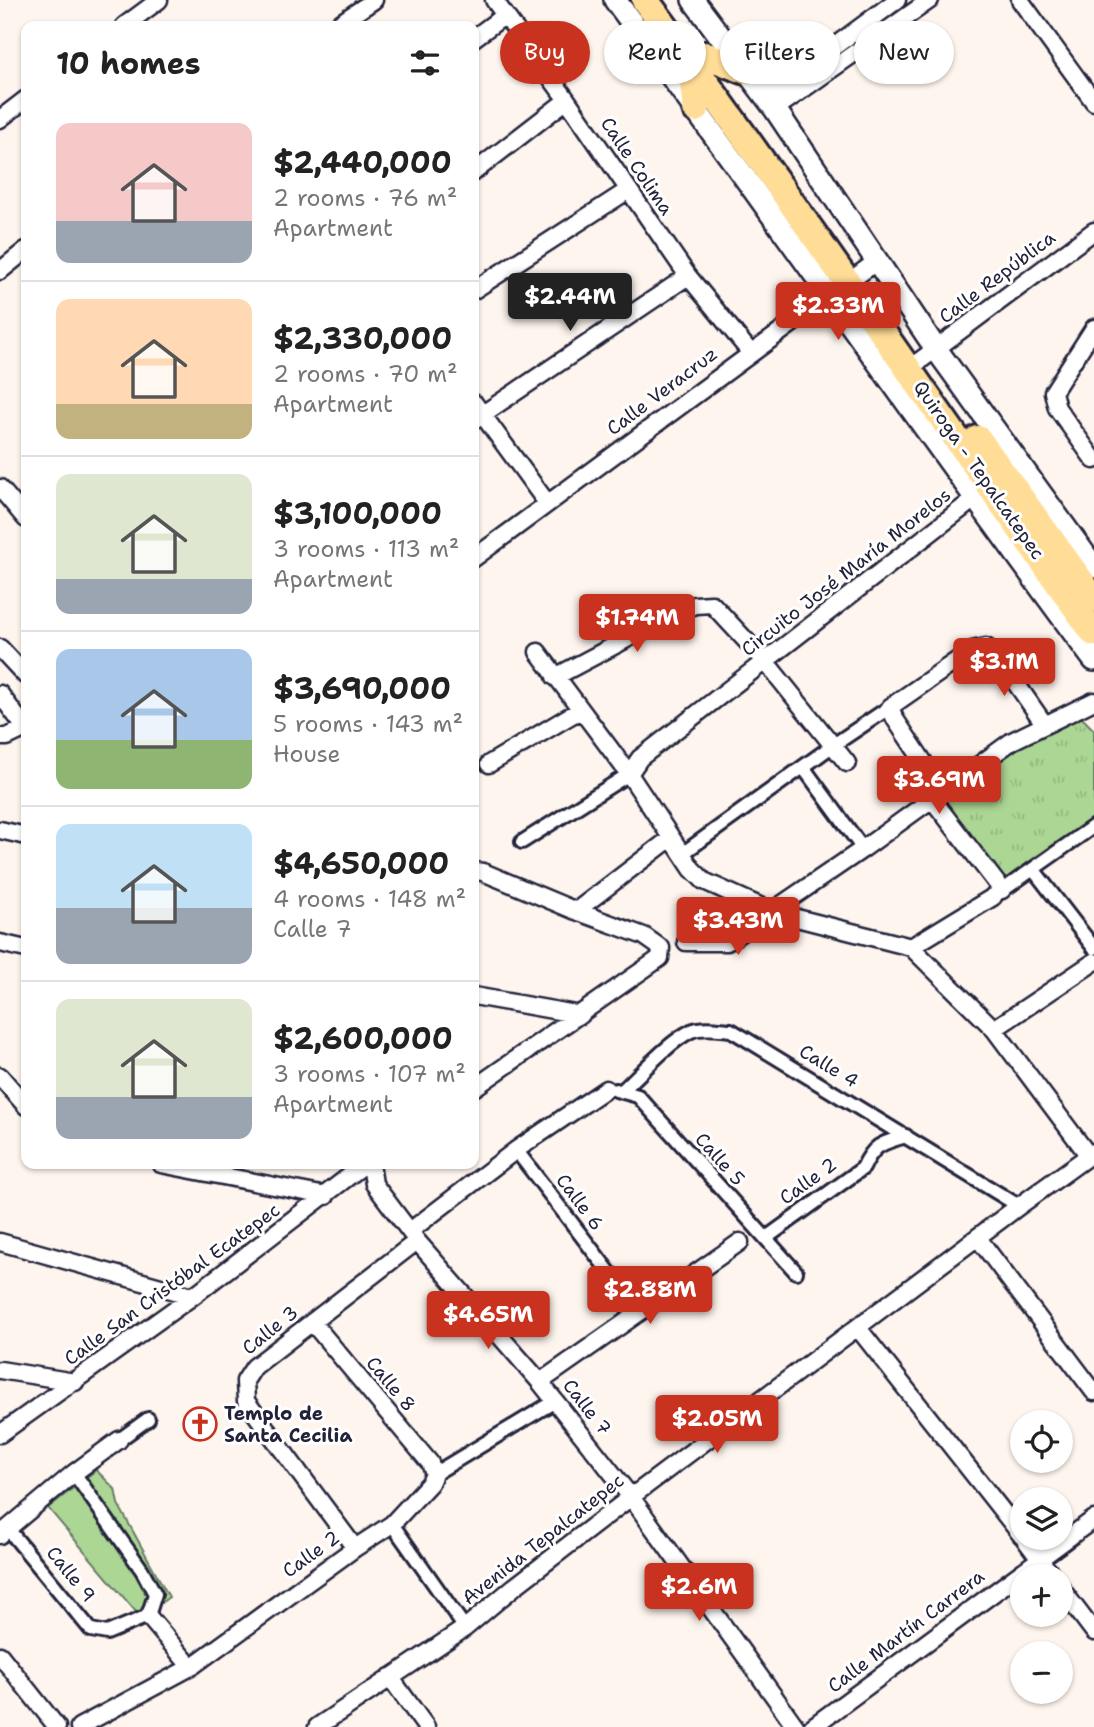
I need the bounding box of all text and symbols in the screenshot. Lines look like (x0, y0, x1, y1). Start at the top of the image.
chip: Buy (500, 21, 590, 84)
chip: Rent (604, 21, 706, 84)
chip: Filters (720, 21, 840, 84)
chip: New (854, 21, 954, 84)
text: 10 homes (56, 43, 201, 84)
icon: filters (406, 44, 444, 82)
street label: Calle Colima (595, 112, 679, 220)
text: $2,440,000 (273, 142, 452, 183)
icon: home (112, 151, 196, 235)
text: 2 rooms · 76 m² (273, 183, 457, 213)
text: Apartment (273, 213, 393, 243)
street label: Calle República (934, 225, 1060, 329)
pin: $2.44M (513, 274, 627, 333)
text: $2.44M (524, 281, 616, 311)
pin: $2.33M (781, 282, 895, 342)
text: $2.33M (792, 290, 884, 320)
text: $2,330,000 (273, 318, 452, 359)
icon: home (112, 327, 196, 411)
street label: Calle Veracruz (602, 341, 722, 441)
text: 2 rooms · 70 m² (273, 359, 458, 389)
street label: Quiroga - Tepalcatepec (908, 376, 1050, 564)
text: Apartment (273, 389, 393, 419)
street label: Circuito José María Morelos (736, 482, 956, 662)
text: $3,100,000 (273, 493, 442, 534)
icon: home (112, 502, 196, 586)
text: 3 rooms · 113 m² (273, 534, 459, 564)
text: Apartment (273, 564, 393, 594)
pin: $1.74M (580, 594, 694, 654)
text: $1.74M (595, 602, 679, 632)
pin: $3.1M (955, 638, 1053, 698)
text: $3.1M (969, 646, 1039, 676)
text: $3,690,000 (273, 668, 451, 709)
icon: home (112, 677, 196, 761)
text: 5 rooms · 143 m² (273, 709, 463, 739)
text: House (273, 739, 341, 769)
pin: $3.69M (882, 756, 996, 816)
text: $3.69M (893, 764, 985, 794)
text: $4,650,000 (273, 843, 449, 884)
icon: home (112, 852, 196, 936)
text: 4 rooms · 148 m² (273, 884, 466, 914)
pin: $3.43M (681, 898, 795, 957)
text: $3.43M (693, 905, 783, 935)
text: Calle 7 (273, 914, 352, 944)
text: $2,600,000 (273, 1018, 453, 1059)
icon: home (112, 1027, 196, 1111)
street label: Calle 4 (795, 1039, 863, 1093)
text: 3 rooms · 107 m² (273, 1059, 466, 1089)
text: Apartment (273, 1089, 393, 1119)
street label: Calle 5 (690, 1127, 750, 1191)
street label: Calle 2 (774, 1152, 842, 1210)
street label: Calle 6 (550, 1169, 610, 1235)
street label: Calle San Cristóbal Ecatepec (59, 1197, 285, 1371)
pin: $2.88M (593, 1266, 707, 1326)
text: $2.88M (603, 1274, 697, 1304)
pin: $4.65M (431, 1292, 545, 1351)
text: $4.65M (443, 1299, 533, 1329)
street label: Calle 3 (237, 1300, 303, 1360)
street label: Calle 8 (361, 1351, 421, 1417)
street label: Calle 7 (557, 1374, 617, 1440)
pin: $2.05M (660, 1396, 774, 1455)
place label: Templo de Santa Cecilia (224, 1401, 352, 1448)
text: $2.05M (671, 1403, 763, 1433)
church icon: Templo de Santa Cecilia (181, 1405, 219, 1443)
map controls (1010, 1410, 1073, 1704)
button: locate (1010, 1410, 1073, 1473)
street label: Avenida Tepalcatepec (457, 1468, 629, 1610)
button: layers (1010, 1487, 1073, 1550)
street label: Calle 2 (277, 1525, 345, 1583)
street label: Calle 9 (41, 1541, 101, 1607)
pin: $2.6M (650, 1564, 748, 1623)
street label: Calle Martín Carrera (823, 1564, 990, 1698)
button: + (1010, 1564, 1073, 1627)
text: $2.6M (661, 1571, 738, 1601)
button: − (1010, 1641, 1073, 1704)

